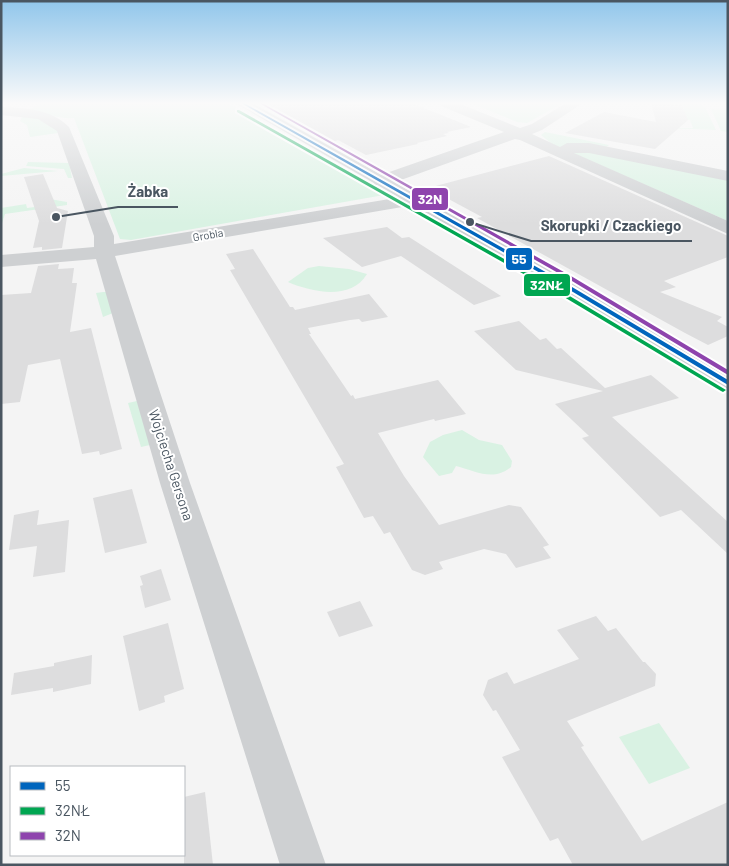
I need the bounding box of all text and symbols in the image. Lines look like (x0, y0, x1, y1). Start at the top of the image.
callout: Żabka (118, 177, 178, 207)
text: Żabka (128, 182, 168, 200)
line badge: 32N (411, 187, 449, 211)
text: 32N (418, 190, 442, 207)
callout: Skorupki / Czackiego (531, 211, 692, 241)
text: Skorupki / Czackiego (541, 216, 681, 234)
street label: Grobla (192, 225, 224, 244)
line badge: 55 (505, 247, 533, 271)
text: 55 (511, 250, 527, 267)
line badge: 32NŁ (523, 273, 571, 297)
text: 32NŁ (530, 276, 564, 293)
street label: Wojciecha Gersona (145, 407, 197, 523)
legend (10, 766, 185, 856)
text: 55 (55, 776, 70, 794)
text: 32NŁ (55, 801, 90, 819)
text: 32N (55, 826, 81, 844)

